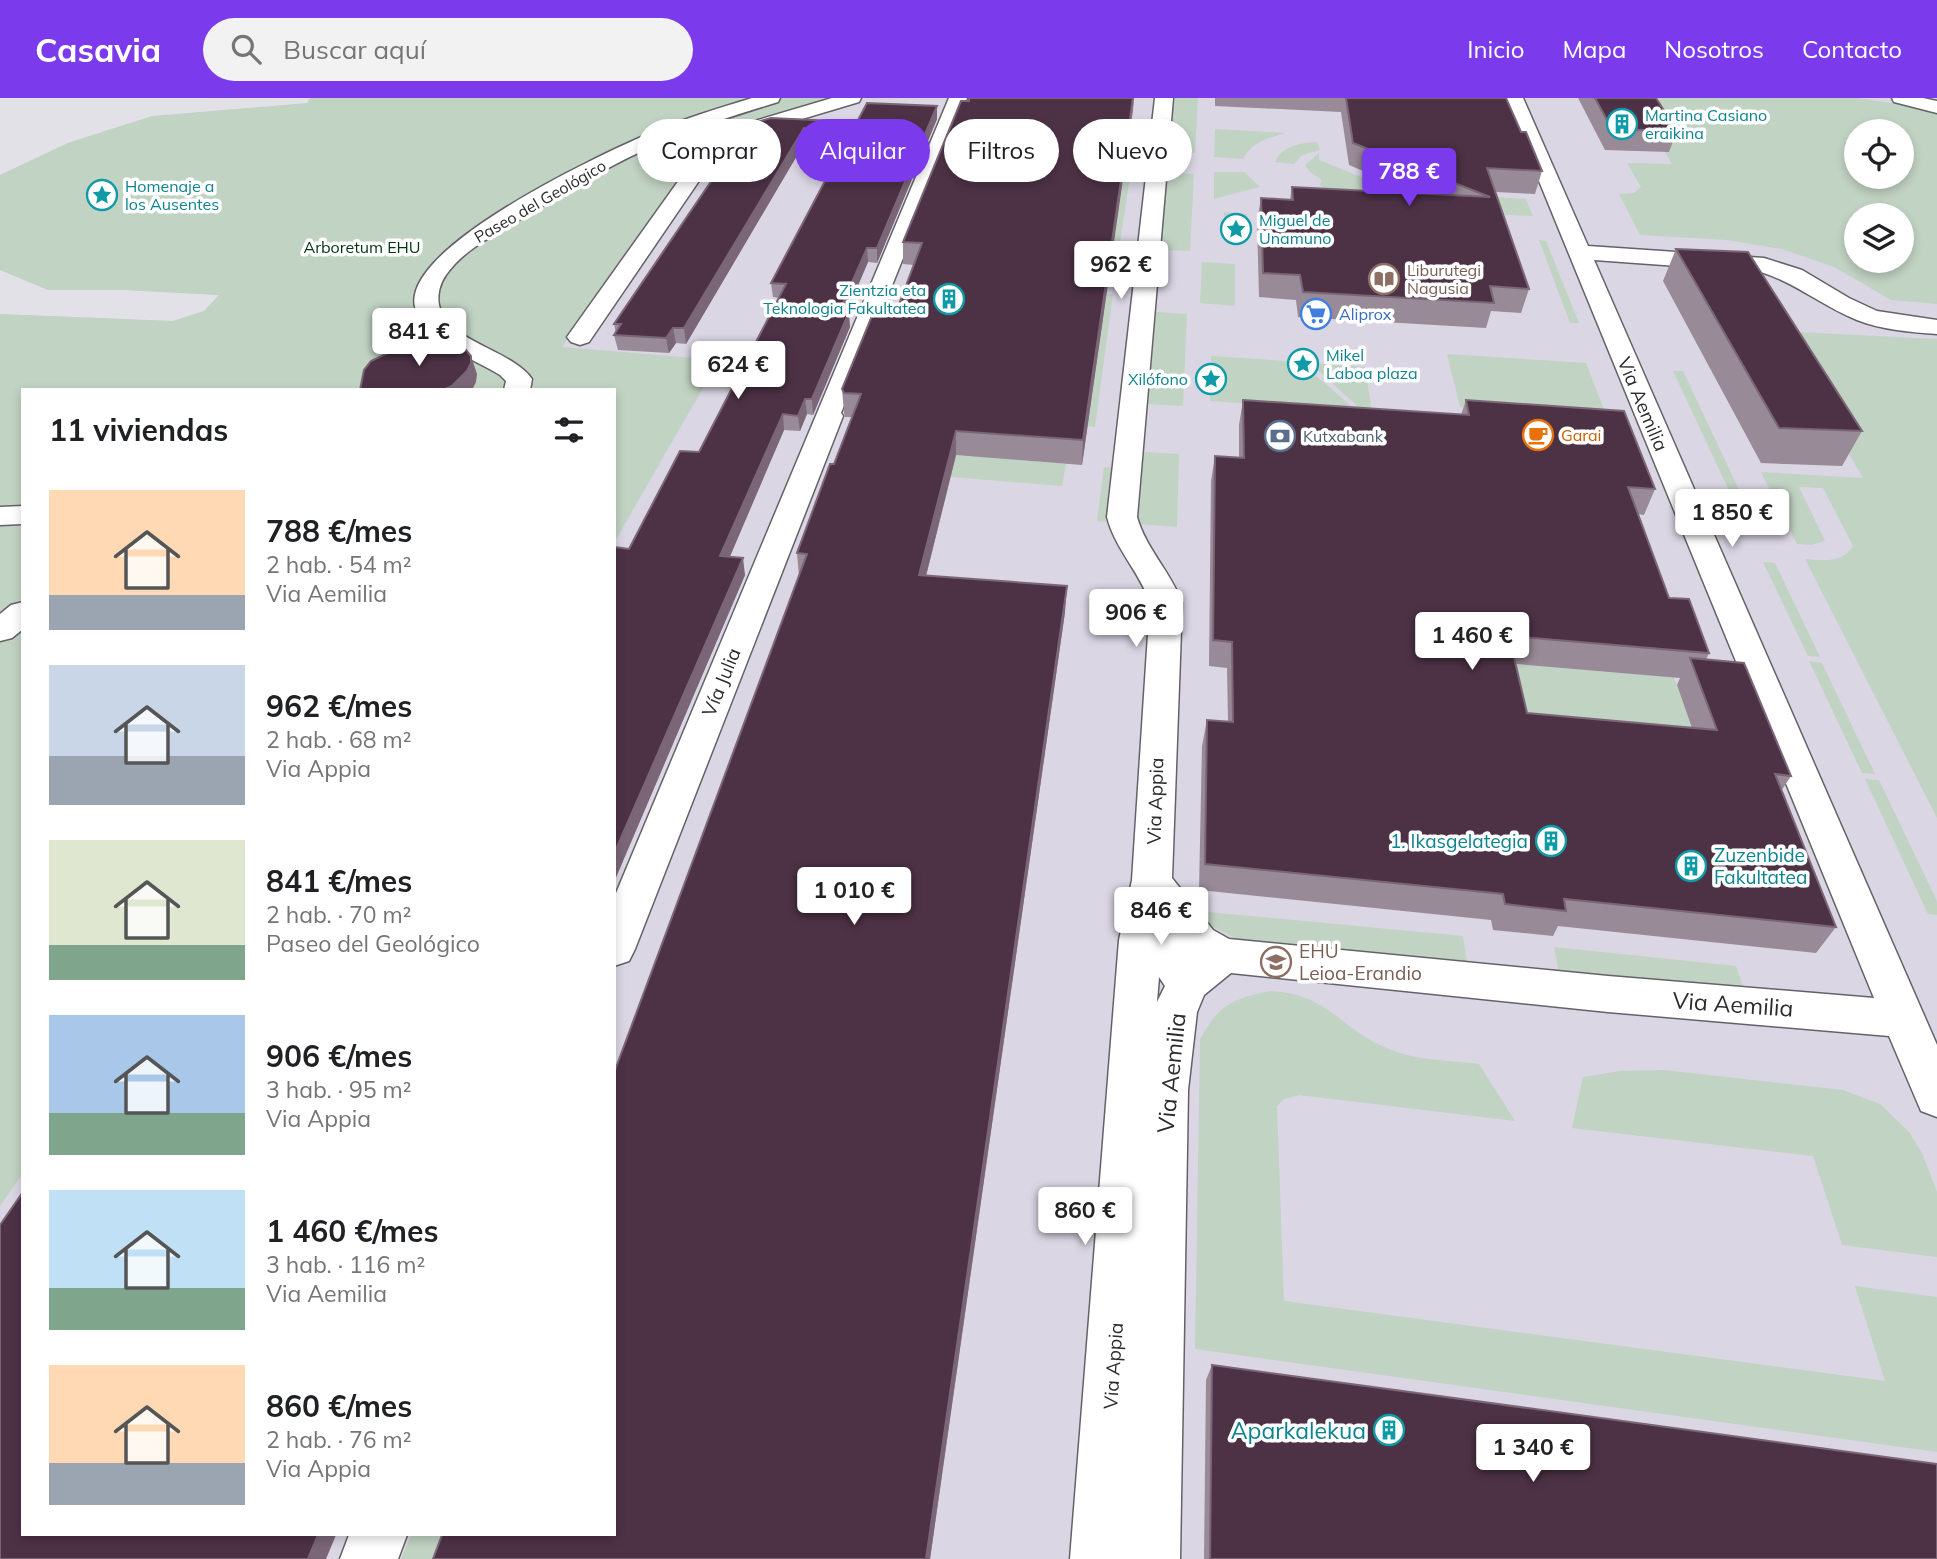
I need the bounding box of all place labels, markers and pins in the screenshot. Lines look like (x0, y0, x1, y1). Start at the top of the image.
place label: Martina Casiano eraikina (1645, 105, 1767, 143)
building icon: Martina Casiano eraikina (1605, 107, 1639, 141)
pin: 788 € (1360, 148, 1458, 208)
place label: Homenaje a los Ausentes (125, 176, 219, 214)
place icon: Homenaje a los Ausentes (85, 178, 119, 212)
place label: Miguel de Unamuno (1259, 210, 1331, 248)
place icon: Miguel de Unamuno (1219, 212, 1253, 246)
pin: 962 € (1072, 242, 1170, 301)
place label: Liburutegi Nagusia (1407, 260, 1481, 298)
library icon: Liburutegi Nagusia (1367, 262, 1401, 296)
place label: Zientzia eta Teknologia Fakultatea (763, 280, 926, 318)
building icon: Zientzia eta Teknologia Fakultatea (932, 282, 966, 316)
supermarket icon: Aliprox (1299, 297, 1333, 331)
place label: Aliprox (1339, 304, 1392, 324)
pin: 841 € (370, 308, 468, 368)
pin: 624 € (689, 342, 787, 401)
place label: Mikel Laboa plaza (1326, 345, 1418, 383)
place icon: Mikel Laboa plaza (1286, 347, 1320, 381)
place icon: Xilófono (1194, 362, 1228, 396)
place label: Xilófono (1128, 369, 1188, 389)
cafe icon: Garai (1521, 418, 1555, 452)
bank icon: Kutxabank (1263, 419, 1297, 453)
place label: Garai (1561, 425, 1601, 445)
place label: Kutxabank (1303, 426, 1384, 446)
pin: 1 850 € (1667, 490, 1797, 549)
pin: 906 € (1087, 589, 1185, 649)
pin: 1 460 € (1407, 612, 1537, 672)
building icon: 1. Ikasgelategia (1534, 824, 1568, 858)
place label: 1. Ikasgelategia (1390, 829, 1528, 853)
place label: Zuzenbide Fakultatea (1714, 843, 1807, 889)
building icon: Zuzenbide Fakultatea (1674, 849, 1708, 883)
pin: 1 010 € (789, 868, 919, 927)
pin: 846 € (1112, 888, 1210, 947)
place label: EHU Leioa-Erandio (1299, 939, 1422, 985)
school or university icon: EHU Leioa-Erandio (1259, 945, 1293, 979)
pin: 860 € (1036, 1188, 1134, 1247)
building icon: Aparkalekua (1372, 1413, 1406, 1447)
place label: Aparkalekua (1231, 1416, 1366, 1445)
pin: 1 340 € (1468, 1424, 1598, 1484)

